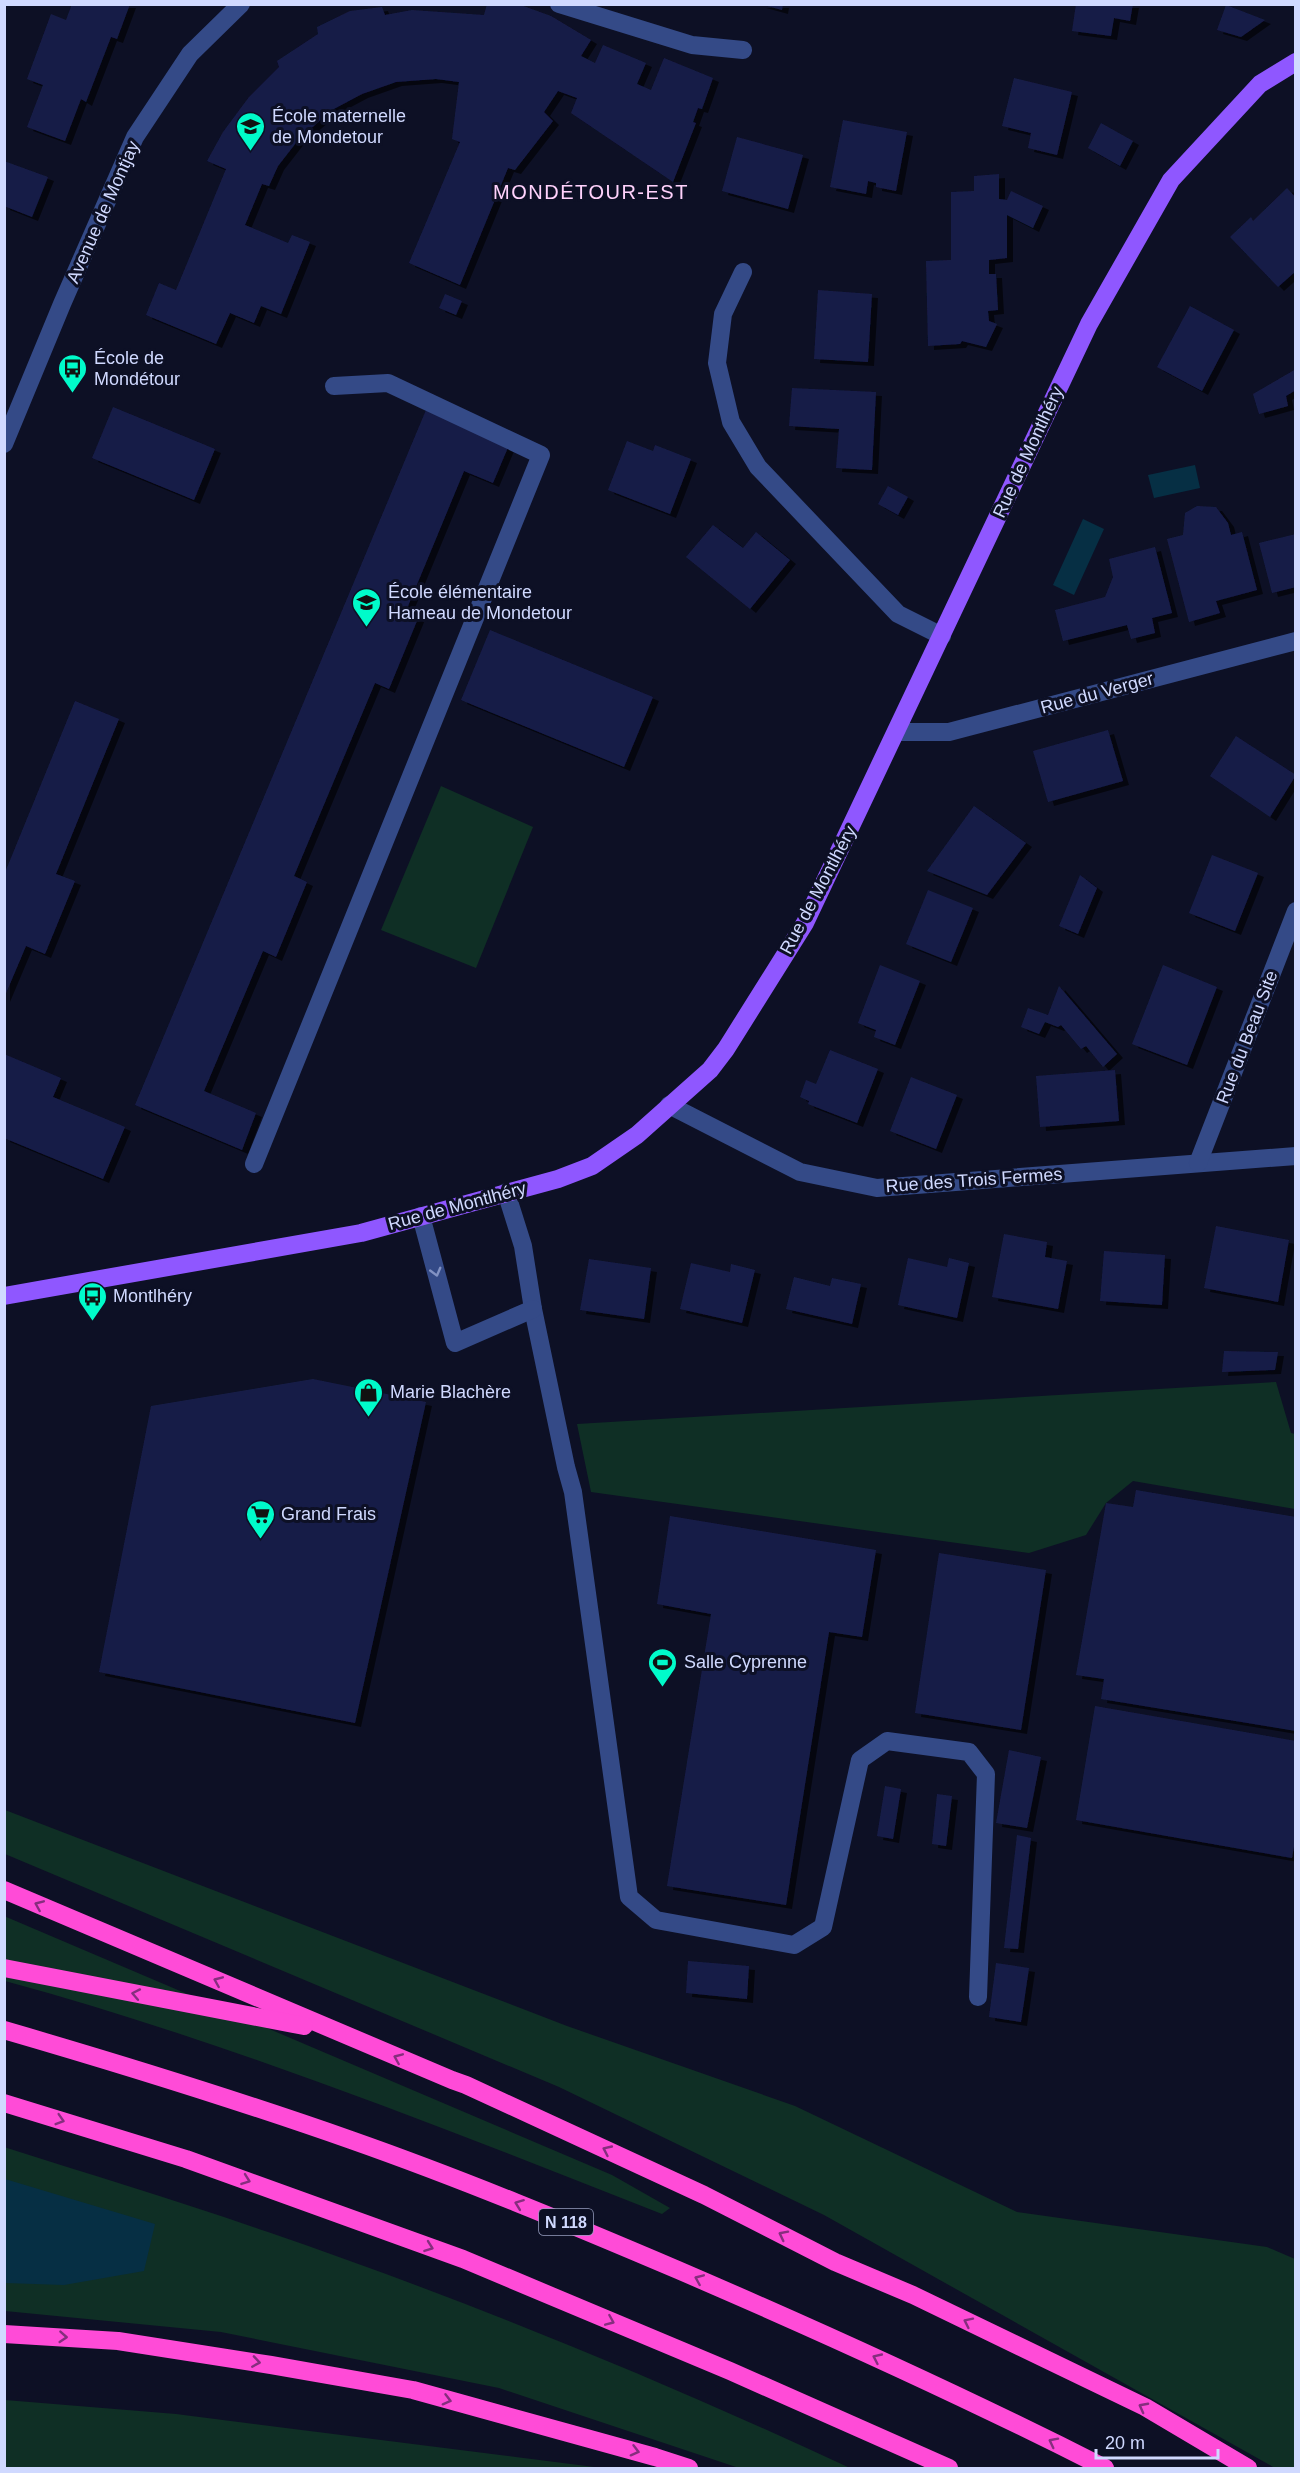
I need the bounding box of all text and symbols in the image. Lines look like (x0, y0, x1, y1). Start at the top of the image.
place label: École maternelle de Mondetour (272, 106, 406, 147)
school or university icon: École maternelle de Mondetour (235, 110, 267, 152)
street label: Avenue de Montjay (63, 138, 143, 286)
district label: MONDÉTOUR-EST (493, 181, 689, 203)
place label: École de Mondétour (94, 348, 180, 389)
bus stop icon: École de Mondétour (57, 352, 89, 394)
street label: Rue de Montlhéry (989, 383, 1067, 521)
place label: École élémentaire Hameau de Mondetour (388, 582, 572, 623)
school or university icon: École élémentaire Hameau de Mondetour (351, 586, 383, 628)
street label: Rue du Verger (1038, 668, 1156, 718)
street label: Rue de Montlhéry (776, 823, 860, 957)
street label: Rue du Beau Site (1212, 968, 1282, 1106)
street label: Rue des Trois Fermes (885, 1164, 1063, 1196)
street label: Rue de Montlhéry (386, 1178, 528, 1234)
one-way arrow (429, 1266, 441, 1277)
bus stop icon: Montlhéry (76, 1280, 108, 1322)
place label: Montlhéry (113, 1286, 192, 1306)
shop icon: Marie Blachère (353, 1376, 385, 1418)
place label: Marie Blachère (390, 1382, 511, 1402)
supermarket icon: Grand Frais (244, 1498, 276, 1540)
place label: Grand Frais (281, 1504, 376, 1524)
sports icon: Salle Cyprenne (647, 1646, 679, 1688)
place label: Salle Cyprenne (684, 1652, 807, 1672)
one-way arrow (34, 1900, 45, 1912)
one-way arrow (214, 1976, 225, 1988)
one-way arrow (131, 1988, 141, 2000)
one-way arrow (393, 2053, 404, 2065)
one-way arrow (55, 2113, 65, 2125)
one-way arrow (603, 2145, 614, 2157)
one-way arrow (240, 2173, 251, 2186)
one-way arrow (514, 2199, 525, 2211)
road number: N 118 (539, 2209, 593, 2235)
one-way arrow (778, 2231, 789, 2243)
one-way arrow (423, 2240, 434, 2252)
one-way arrow (694, 2274, 705, 2286)
one-way arrow (603, 2314, 614, 2326)
one-way arrow (963, 2317, 974, 2329)
one-way arrow (58, 2331, 67, 2344)
one-way arrow (872, 2354, 883, 2366)
one-way arrow (252, 2356, 261, 2368)
one-way arrow (442, 2393, 452, 2405)
one-way arrow (1139, 2403, 1150, 2414)
scale bar (1096, 2422, 1218, 2460)
text: 20 m (1105, 2433, 1145, 2453)
one-way arrow (1049, 2438, 1059, 2449)
one-way arrow (630, 2444, 640, 2457)

